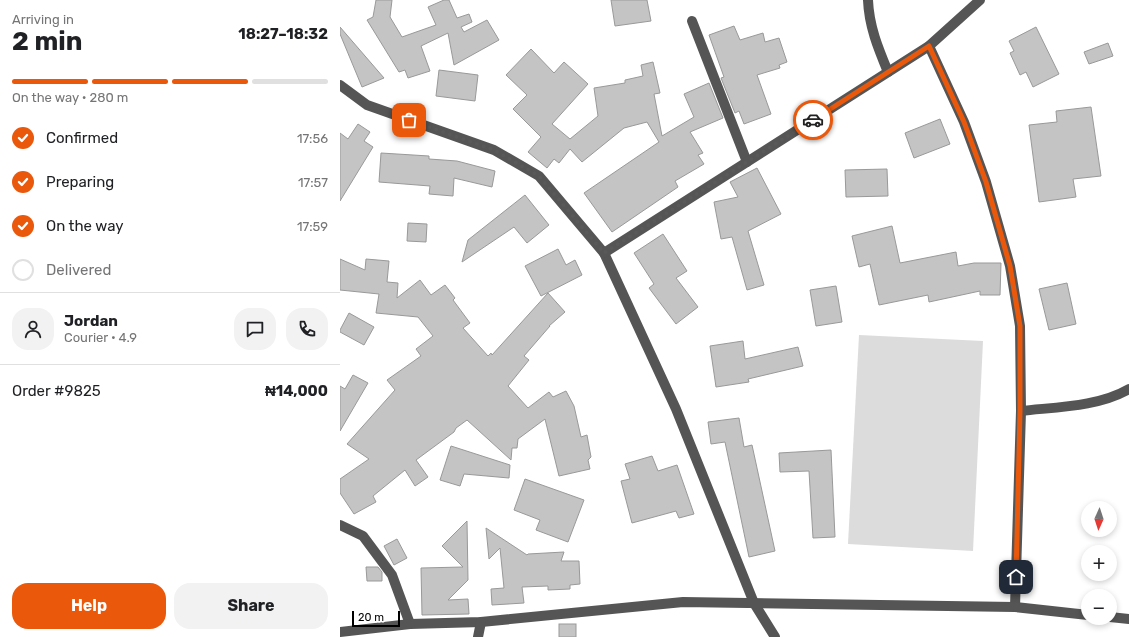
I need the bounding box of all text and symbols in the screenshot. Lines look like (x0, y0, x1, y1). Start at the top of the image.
text: Arriving in (12, 12, 74, 27)
text: 18:27–18:32 (238, 25, 328, 43)
text: 2 min (12, 26, 82, 57)
text: On the way · 280 m (12, 90, 128, 105)
courier (793, 100, 833, 140)
pin (392, 103, 426, 137)
icon: bag (398, 109, 420, 131)
icon: car (802, 109, 824, 131)
icon: check (12, 127, 34, 149)
text: Confirmed (46, 129, 118, 147)
text: 17:56 (297, 131, 328, 146)
icon: check (12, 171, 34, 193)
text: Preparing (46, 173, 114, 191)
text: 17:57 (298, 175, 328, 190)
icon: check (12, 215, 34, 237)
text: On the way (46, 217, 124, 235)
text: 17:59 (297, 219, 328, 234)
text: Delivered (46, 261, 111, 279)
button: person (12, 308, 54, 350)
button: chat (234, 308, 276, 350)
button: phone (286, 308, 328, 350)
text: Jordan (64, 312, 118, 330)
text: Courier · 4.9 (64, 330, 137, 345)
text: Order #9825 (12, 382, 101, 400)
text: ₦14,000 (265, 382, 328, 400)
north arrow (1081, 501, 1117, 537)
map controls (1081, 501, 1117, 625)
button: + (1081, 545, 1117, 581)
pin (999, 560, 1033, 594)
icon: home (1005, 566, 1027, 588)
button: Help (12, 583, 166, 629)
button: Share (174, 583, 328, 629)
button: − (1081, 589, 1117, 625)
scale bar (352, 609, 400, 628)
text: 20 m (358, 611, 384, 624)

